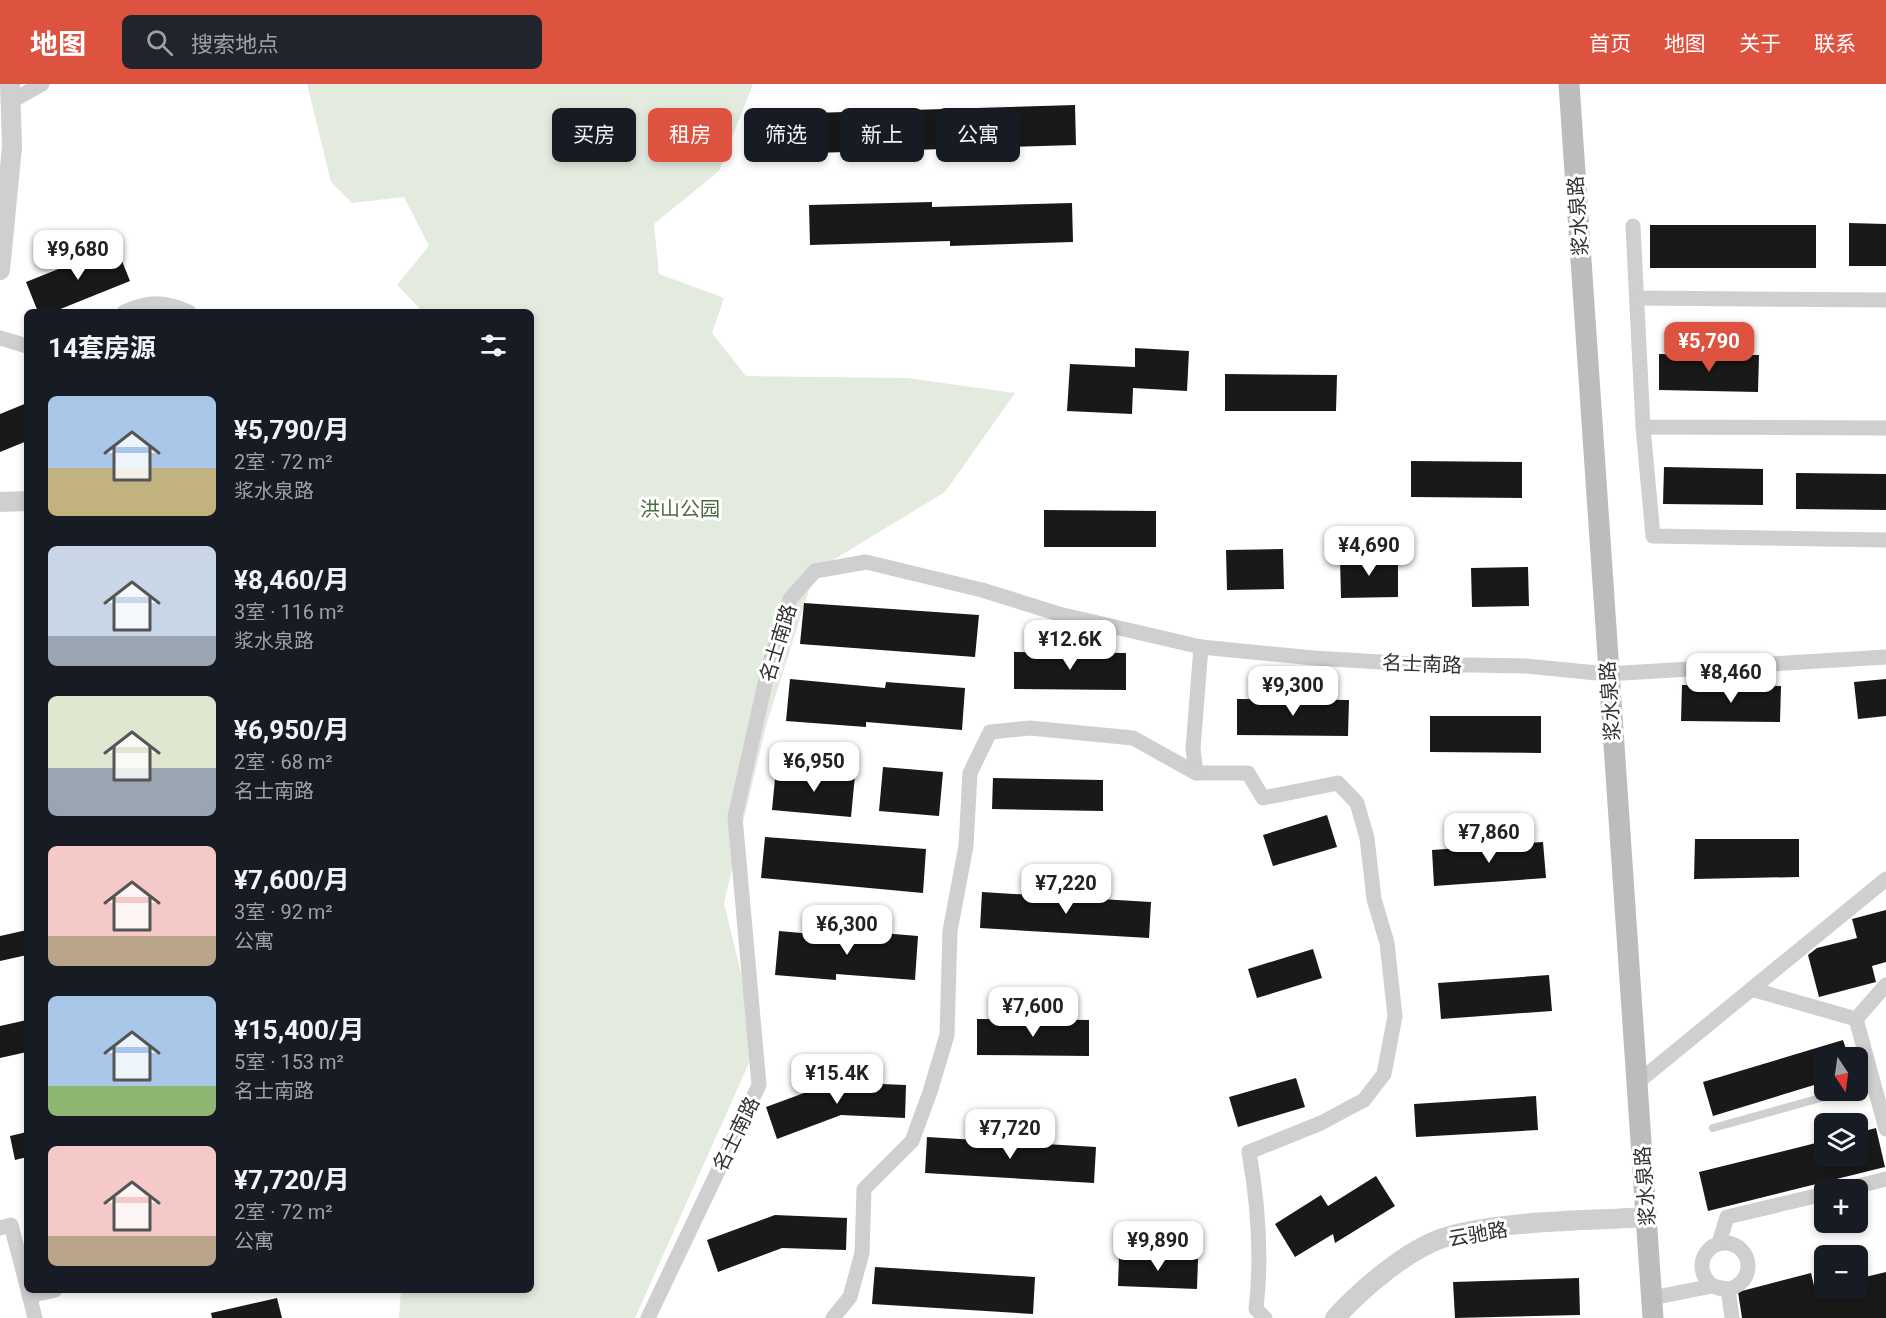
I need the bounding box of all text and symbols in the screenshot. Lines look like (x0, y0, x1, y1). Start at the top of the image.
search box (122, 15, 542, 69)
icon: search (143, 26, 176, 59)
text: 地图 (30, 28, 86, 61)
text: 搜索地点 (191, 32, 279, 57)
text: 首页 (1589, 32, 1631, 56)
text: 地图 (1664, 32, 1706, 56)
text: 关于 (1739, 32, 1781, 56)
text: 联系 (1814, 32, 1856, 56)
chip: 买房 (552, 108, 636, 162)
chip: 租房 (648, 108, 732, 162)
chip: 筛选 (744, 108, 828, 162)
chip: 新上 (840, 108, 924, 162)
chip: 公寓 (936, 108, 1020, 162)
street label: 浆水泉路 (1563, 175, 1593, 257)
pin: ¥9,680 (29, 230, 127, 281)
text: ¥9,680 (47, 237, 109, 261)
pin: ¥5,790 (1660, 322, 1758, 373)
icon: filters (477, 329, 510, 362)
text: ¥5,790 (1678, 329, 1740, 353)
text: 14套房源 (48, 333, 156, 363)
text: ¥5,790/月 (234, 415, 350, 445)
icon: home (96, 420, 168, 492)
text: 2室 · 72 m² (234, 450, 333, 474)
text: 浆水泉路 (234, 479, 314, 503)
park label: 洪山公园 (640, 497, 720, 521)
pin: ¥4,690 (1320, 526, 1418, 577)
text: ¥4,690 (1338, 533, 1400, 557)
text: ¥8,460/月 (234, 565, 350, 595)
icon: home (96, 570, 168, 642)
text: 3室 · 116 m² (234, 600, 344, 624)
street label: 名士南路 (755, 601, 801, 685)
pin: ¥12.6K (1021, 620, 1119, 671)
text: ¥12.6K (1038, 627, 1102, 651)
text: 浆水泉路 (234, 629, 314, 653)
street label: 名士南路 (1382, 651, 1462, 677)
pin: ¥8,460 (1682, 653, 1780, 704)
street label: 浆水泉路 (1595, 660, 1625, 742)
text: ¥8,460 (1700, 660, 1762, 684)
pin: ¥9,300 (1244, 666, 1342, 717)
text: ¥9,300 (1262, 673, 1324, 697)
text: ¥6,950/月 (234, 715, 350, 745)
icon: home (96, 720, 168, 792)
pin: ¥6,950 (765, 742, 863, 793)
text: ¥6,950 (783, 749, 845, 773)
text: 2室 · 68 m² (234, 750, 333, 774)
text: 名士南路 (234, 779, 314, 803)
pin: ¥7,860 (1440, 813, 1538, 864)
text: ¥7,860 (1458, 820, 1520, 844)
pin: ¥7,220 (1017, 864, 1115, 915)
text: ¥7,600/月 (234, 865, 350, 895)
icon: home (96, 870, 168, 942)
text: ¥7,220 (1035, 871, 1097, 895)
text: 3室 · 92 m² (234, 900, 333, 924)
pin: ¥6,300 (798, 905, 896, 956)
text: ¥6,300 (816, 912, 878, 936)
text: 公寓 (234, 929, 274, 953)
pin: ¥7,600 (984, 987, 1082, 1038)
text: ¥7,600 (1002, 994, 1064, 1018)
text: ¥15,400/月 (234, 1015, 365, 1045)
icon: home (96, 1020, 168, 1092)
north arrow (1814, 1047, 1868, 1101)
map controls (1814, 1047, 1868, 1299)
text: 5室 · 153 m² (234, 1050, 344, 1074)
pin: ¥15.4K (788, 1054, 886, 1105)
text: ¥15.4K (805, 1061, 869, 1085)
text: 名士南路 (234, 1079, 314, 1103)
street label: 名士南路 (708, 1093, 764, 1175)
pin: ¥7,720 (961, 1109, 1059, 1160)
button: layers (1814, 1113, 1868, 1167)
text: ¥7,720 (979, 1116, 1041, 1140)
street label: 浆水泉路 (1630, 1145, 1660, 1227)
text: ¥7,720/月 (234, 1165, 350, 1195)
icon: home (96, 1170, 168, 1242)
button: + (1814, 1179, 1868, 1233)
text: 2室 · 72 m² (234, 1200, 333, 1224)
street label: 云驰路 (1446, 1217, 1510, 1251)
pin: ¥9,890 (1109, 1221, 1207, 1272)
text: ¥9,890 (1127, 1228, 1189, 1252)
text: 公寓 (234, 1229, 274, 1253)
button: − (1814, 1245, 1868, 1299)

